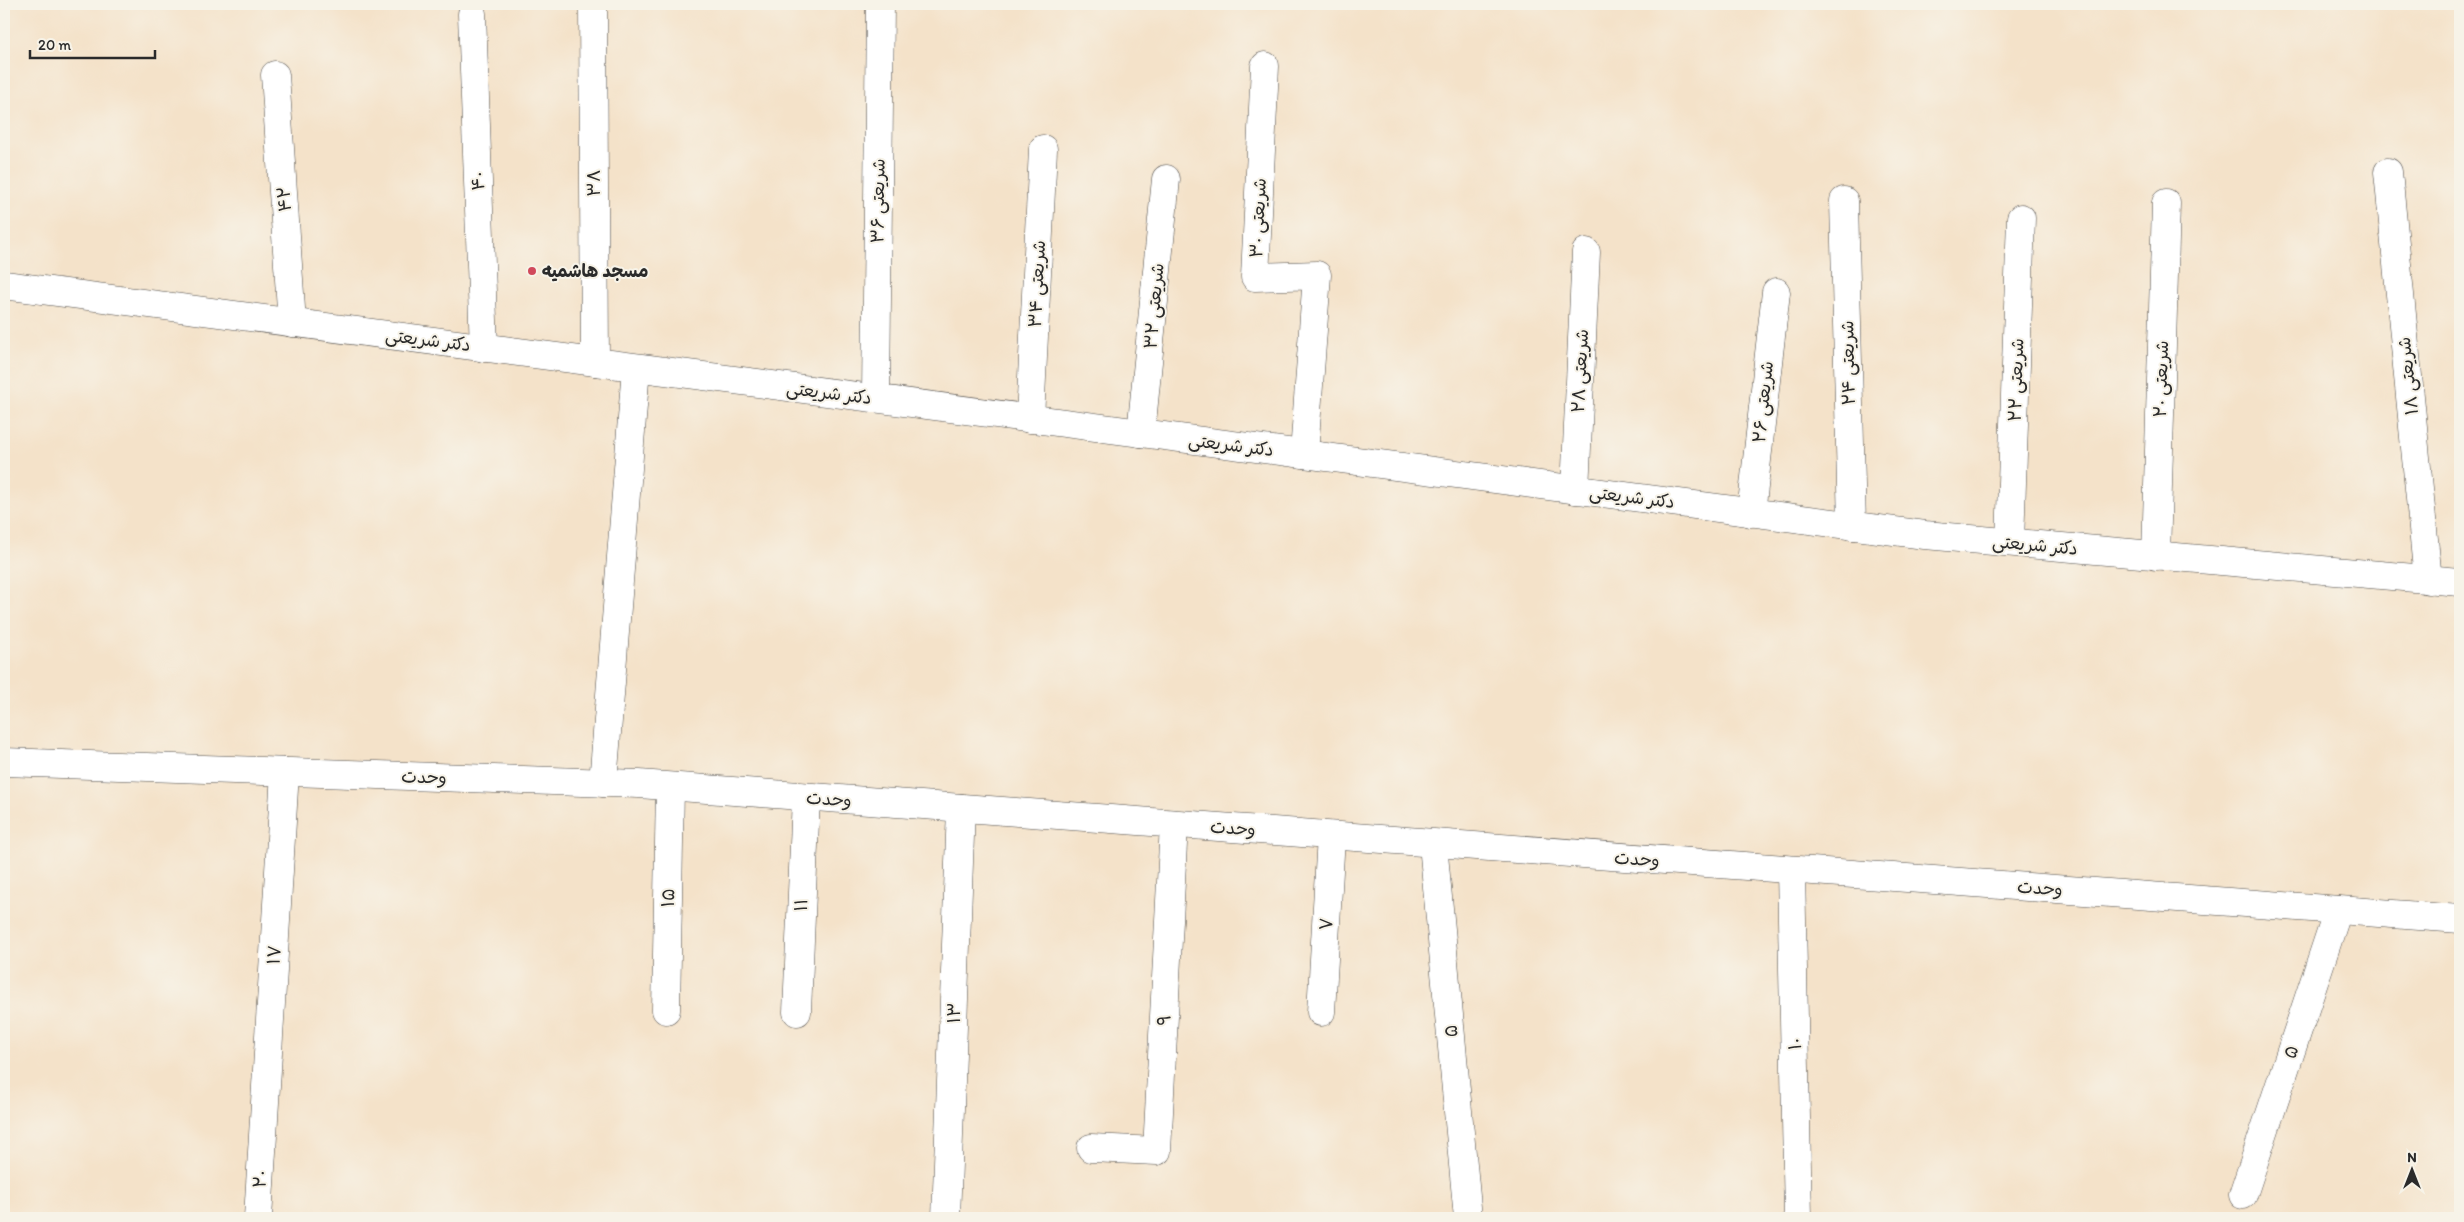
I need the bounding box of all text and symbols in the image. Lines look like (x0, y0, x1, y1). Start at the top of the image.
scale bar (30, 28, 155, 60)
text: 20 m (38, 36, 72, 54)
street label: شریعتی ۳۶ (866, 158, 890, 244)
street label: ۳۸ (583, 169, 605, 197)
street label: ۴۰ (467, 171, 489, 191)
street label: شریعتی ۳۰ (1245, 178, 1271, 258)
street label: ۴۲ (272, 185, 296, 213)
street label: شریعتی ۳۴ (1024, 240, 1050, 328)
place label: مسجد هاشمیه (542, 260, 649, 282)
street label: شریعتی ۳۲ (1139, 262, 1169, 350)
marker: مسجد هاشمیه (526, 265, 538, 277)
street label: شریعتی ۲۴ (1836, 320, 1860, 406)
street label: دکتر شریعتی (384, 324, 472, 356)
street label: شریعتی ۲۸ (1567, 328, 1593, 414)
street label: شریعتی ۱۸ (2393, 336, 2423, 416)
street label: شریعتی ۲۲ (2004, 338, 2028, 422)
street label: شریعتی ۲۰ (2149, 340, 2173, 418)
street label: شریعتی ۲۶ (1748, 360, 1778, 444)
street label: دکتر شریعتی (785, 377, 873, 409)
street label: دکتر شریعتی (1187, 429, 1275, 461)
street label: دکتر شریعتی (1588, 481, 1676, 513)
street label: دکتر شریعتی (1991, 530, 2079, 560)
street label: وحدت (401, 765, 447, 789)
street label: وحدت (805, 786, 853, 812)
street label: وحدت (1209, 815, 1257, 841)
street label: وحدت (1613, 846, 1661, 872)
street label: وحدت (2016, 875, 2064, 901)
street label: ۱۵ (657, 888, 679, 908)
street label: ۱۱ (790, 898, 812, 912)
street label: ۷ (1315, 917, 1337, 931)
street label: ۱۷ (262, 945, 286, 965)
street label: ۱۳ (943, 1002, 965, 1024)
street label: ۹ (1153, 1014, 1175, 1026)
street label: ۵ (1439, 1024, 1463, 1038)
street label: ۱۰ (1784, 1038, 1806, 1050)
street label: ۵ (2279, 1043, 2303, 1061)
north arrow (2386, 1144, 2436, 1194)
text: N (2407, 1149, 2417, 1166)
street label: ۲۰ (248, 1169, 272, 1189)

